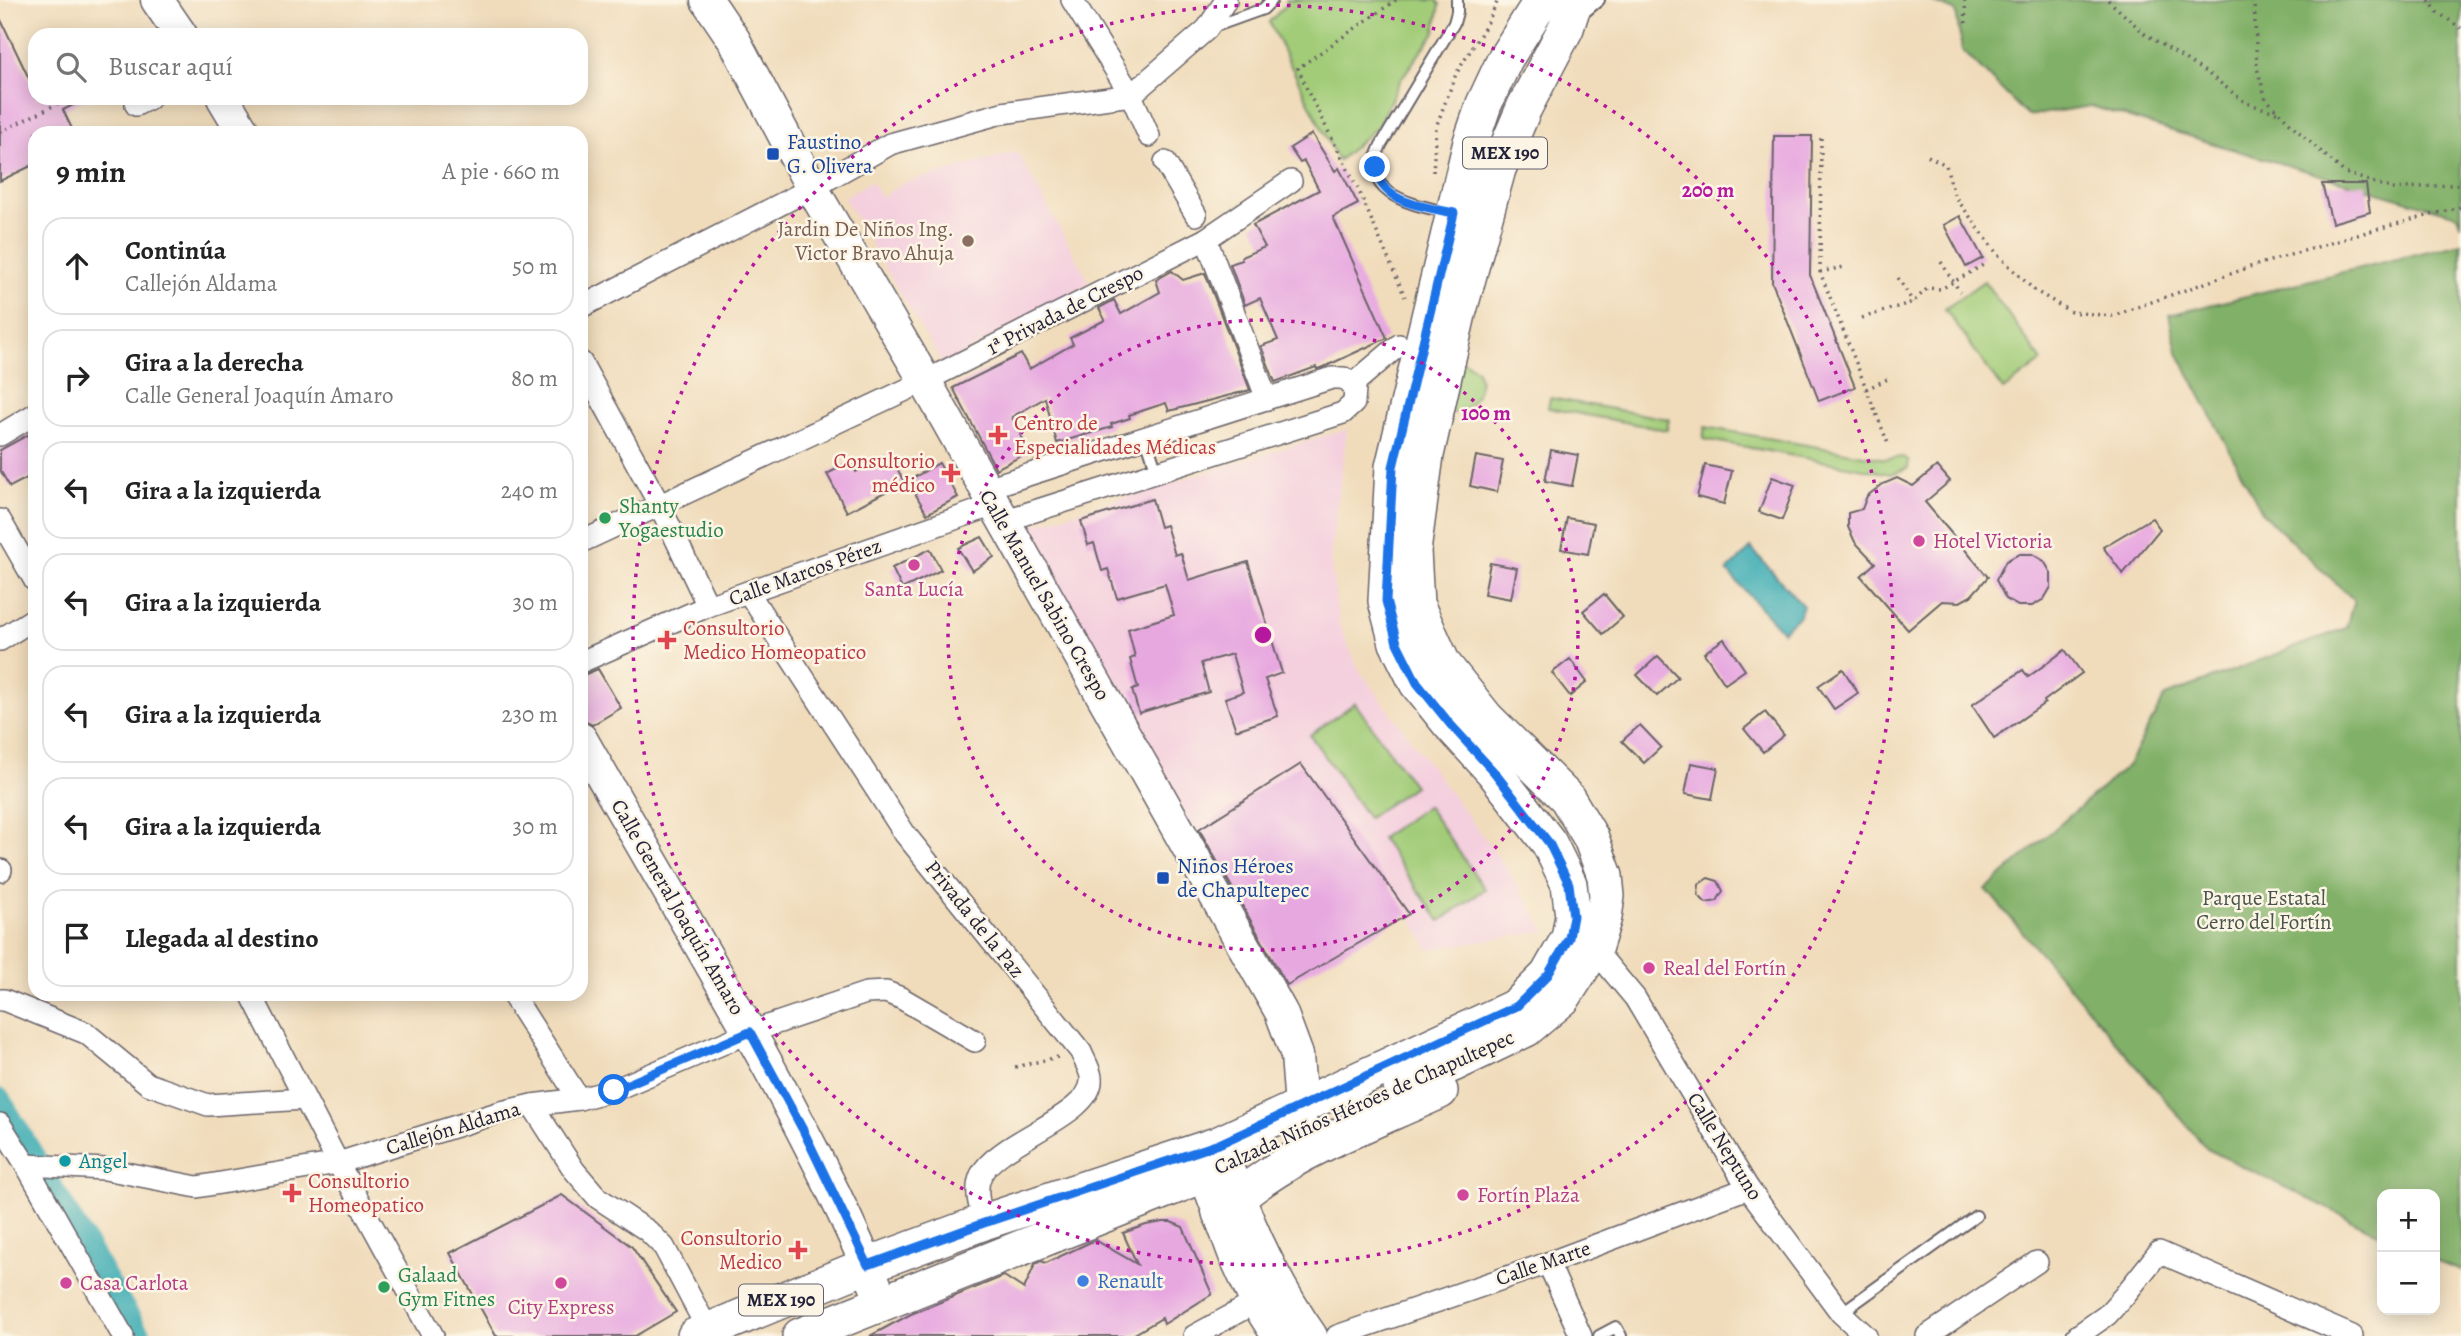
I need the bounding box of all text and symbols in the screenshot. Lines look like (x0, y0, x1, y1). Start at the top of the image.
search box (28, 28, 588, 105)
icon: search (52, 48, 90, 86)
text: Buscar aquí (108, 49, 233, 84)
place label: Faustino G. Olivera (787, 128, 873, 180)
road number: MEX 190 (1463, 138, 1547, 168)
marker: Faustino G. Olivera (765, 146, 781, 162)
route end (1359, 151, 1390, 182)
text: 9 min (56, 152, 126, 192)
text: A pie · 660 m (442, 156, 560, 187)
text: 200 m (1682, 176, 1735, 204)
place label: Jardin De Niños Ing. Victor Bravo Ahuja (777, 215, 954, 267)
text: Continúa (125, 233, 226, 268)
marker: Jardin De Niños Ing. Victor Bravo Ahuja (960, 233, 976, 249)
icon: ahead (58, 247, 96, 285)
text: 50 m (512, 251, 558, 282)
street label: 1ª Privada de Crespo (982, 258, 1148, 362)
text: Callejón Aldama (125, 268, 278, 299)
text: Gira a la derecha (125, 345, 304, 380)
icon: right (58, 359, 96, 397)
text: 80 m (511, 363, 558, 394)
text: Calle General Joaquín Amaro (125, 380, 393, 411)
text: 100 m (1461, 399, 1511, 427)
place label: Centro de Especialidades Médicas (1014, 409, 1216, 461)
marker: Centro de Especialidades Médicas (988, 425, 1008, 445)
place label: Consultorio médico (834, 447, 935, 499)
marker: Consultorio médico (941, 463, 961, 483)
icon: left (58, 471, 96, 509)
text: Gira a la izquierda (125, 473, 321, 508)
text: 240 m (501, 475, 558, 506)
street label: Calle Manuel Sabino Crespo (973, 485, 1117, 705)
place label: Shanty Yogaestudio (618, 492, 724, 544)
marker: Shanty Yogaestudio (597, 510, 613, 526)
place label: Hotel Victoria (1933, 527, 2053, 555)
street label: Calle Marcos Pérez (725, 531, 885, 613)
marker: Hotel Victoria (1911, 533, 1927, 549)
marker: Santa Lucía (906, 557, 922, 573)
place label: Santa Lucía (864, 575, 964, 603)
icon: left (58, 583, 96, 621)
text: Gira a la izquierda (125, 585, 321, 620)
text: 30 m (512, 587, 558, 618)
place label: Consultorio Medico Homeopatico (683, 614, 866, 666)
centre of rings (1251, 623, 1275, 647)
marker: Consultorio Medico Homeopatico (657, 630, 677, 650)
icon: left (58, 695, 96, 733)
text: Gira a la izquierda (125, 697, 321, 732)
text: 230 m (502, 699, 558, 730)
street label: Calle General Joaquín Amaro (605, 794, 751, 1020)
icon: left (58, 807, 96, 845)
text: Gira a la izquierda (125, 809, 321, 844)
text: 30 m (512, 811, 558, 842)
place label: Niños Héroes de Chapultepec (1177, 852, 1309, 904)
street label: Privada de la Paz (919, 854, 1031, 984)
marker: Niños Héroes de Chapultepec (1155, 870, 1171, 886)
park label: Parque Estatal Cerro del Fortín (2196, 884, 2332, 936)
icon: arrive (58, 919, 96, 957)
text: Llegada al destino (125, 921, 319, 956)
place label: Real del Fortín (1663, 954, 1786, 982)
marker: Real del Fortín (1641, 960, 1657, 976)
street label: Calzada Niños Héroes de Chapultepec (1209, 1023, 1519, 1181)
route start (598, 1074, 629, 1105)
street label: Calle Neptuno (1681, 1087, 1769, 1205)
street label: Callejón Aldama (382, 1094, 524, 1162)
place label: Angel (78, 1147, 127, 1175)
marker: Angel (57, 1153, 73, 1169)
place label: Consultorio Homeopatico (308, 1167, 424, 1219)
place label: Fortín Plaza (1477, 1181, 1580, 1209)
marker: Consultorio Homeopatico (282, 1183, 302, 1203)
marker: Fortín Plaza (1455, 1187, 1471, 1203)
map controls (2377, 1189, 2440, 1315)
button: + (2377, 1189, 2440, 1252)
place label: Consultorio Medico (681, 1224, 782, 1276)
street label: Calle Marte (1492, 1234, 1594, 1292)
marker: Consultorio Medico (788, 1240, 808, 1260)
button: − (2377, 1252, 2440, 1315)
place label: Galaad Gym Fitnes (398, 1261, 495, 1313)
place label: Renault (1097, 1267, 1163, 1295)
place label: Casa Carlota (80, 1269, 189, 1297)
marker: Renault (1075, 1273, 1091, 1289)
marker: Casa Carlota (58, 1275, 74, 1291)
marker: City Express (553, 1275, 569, 1291)
marker: Galaad Gym Fitnes (376, 1279, 392, 1295)
road number: MEX 190 (739, 1284, 823, 1316)
place label: City Express (508, 1293, 614, 1321)

